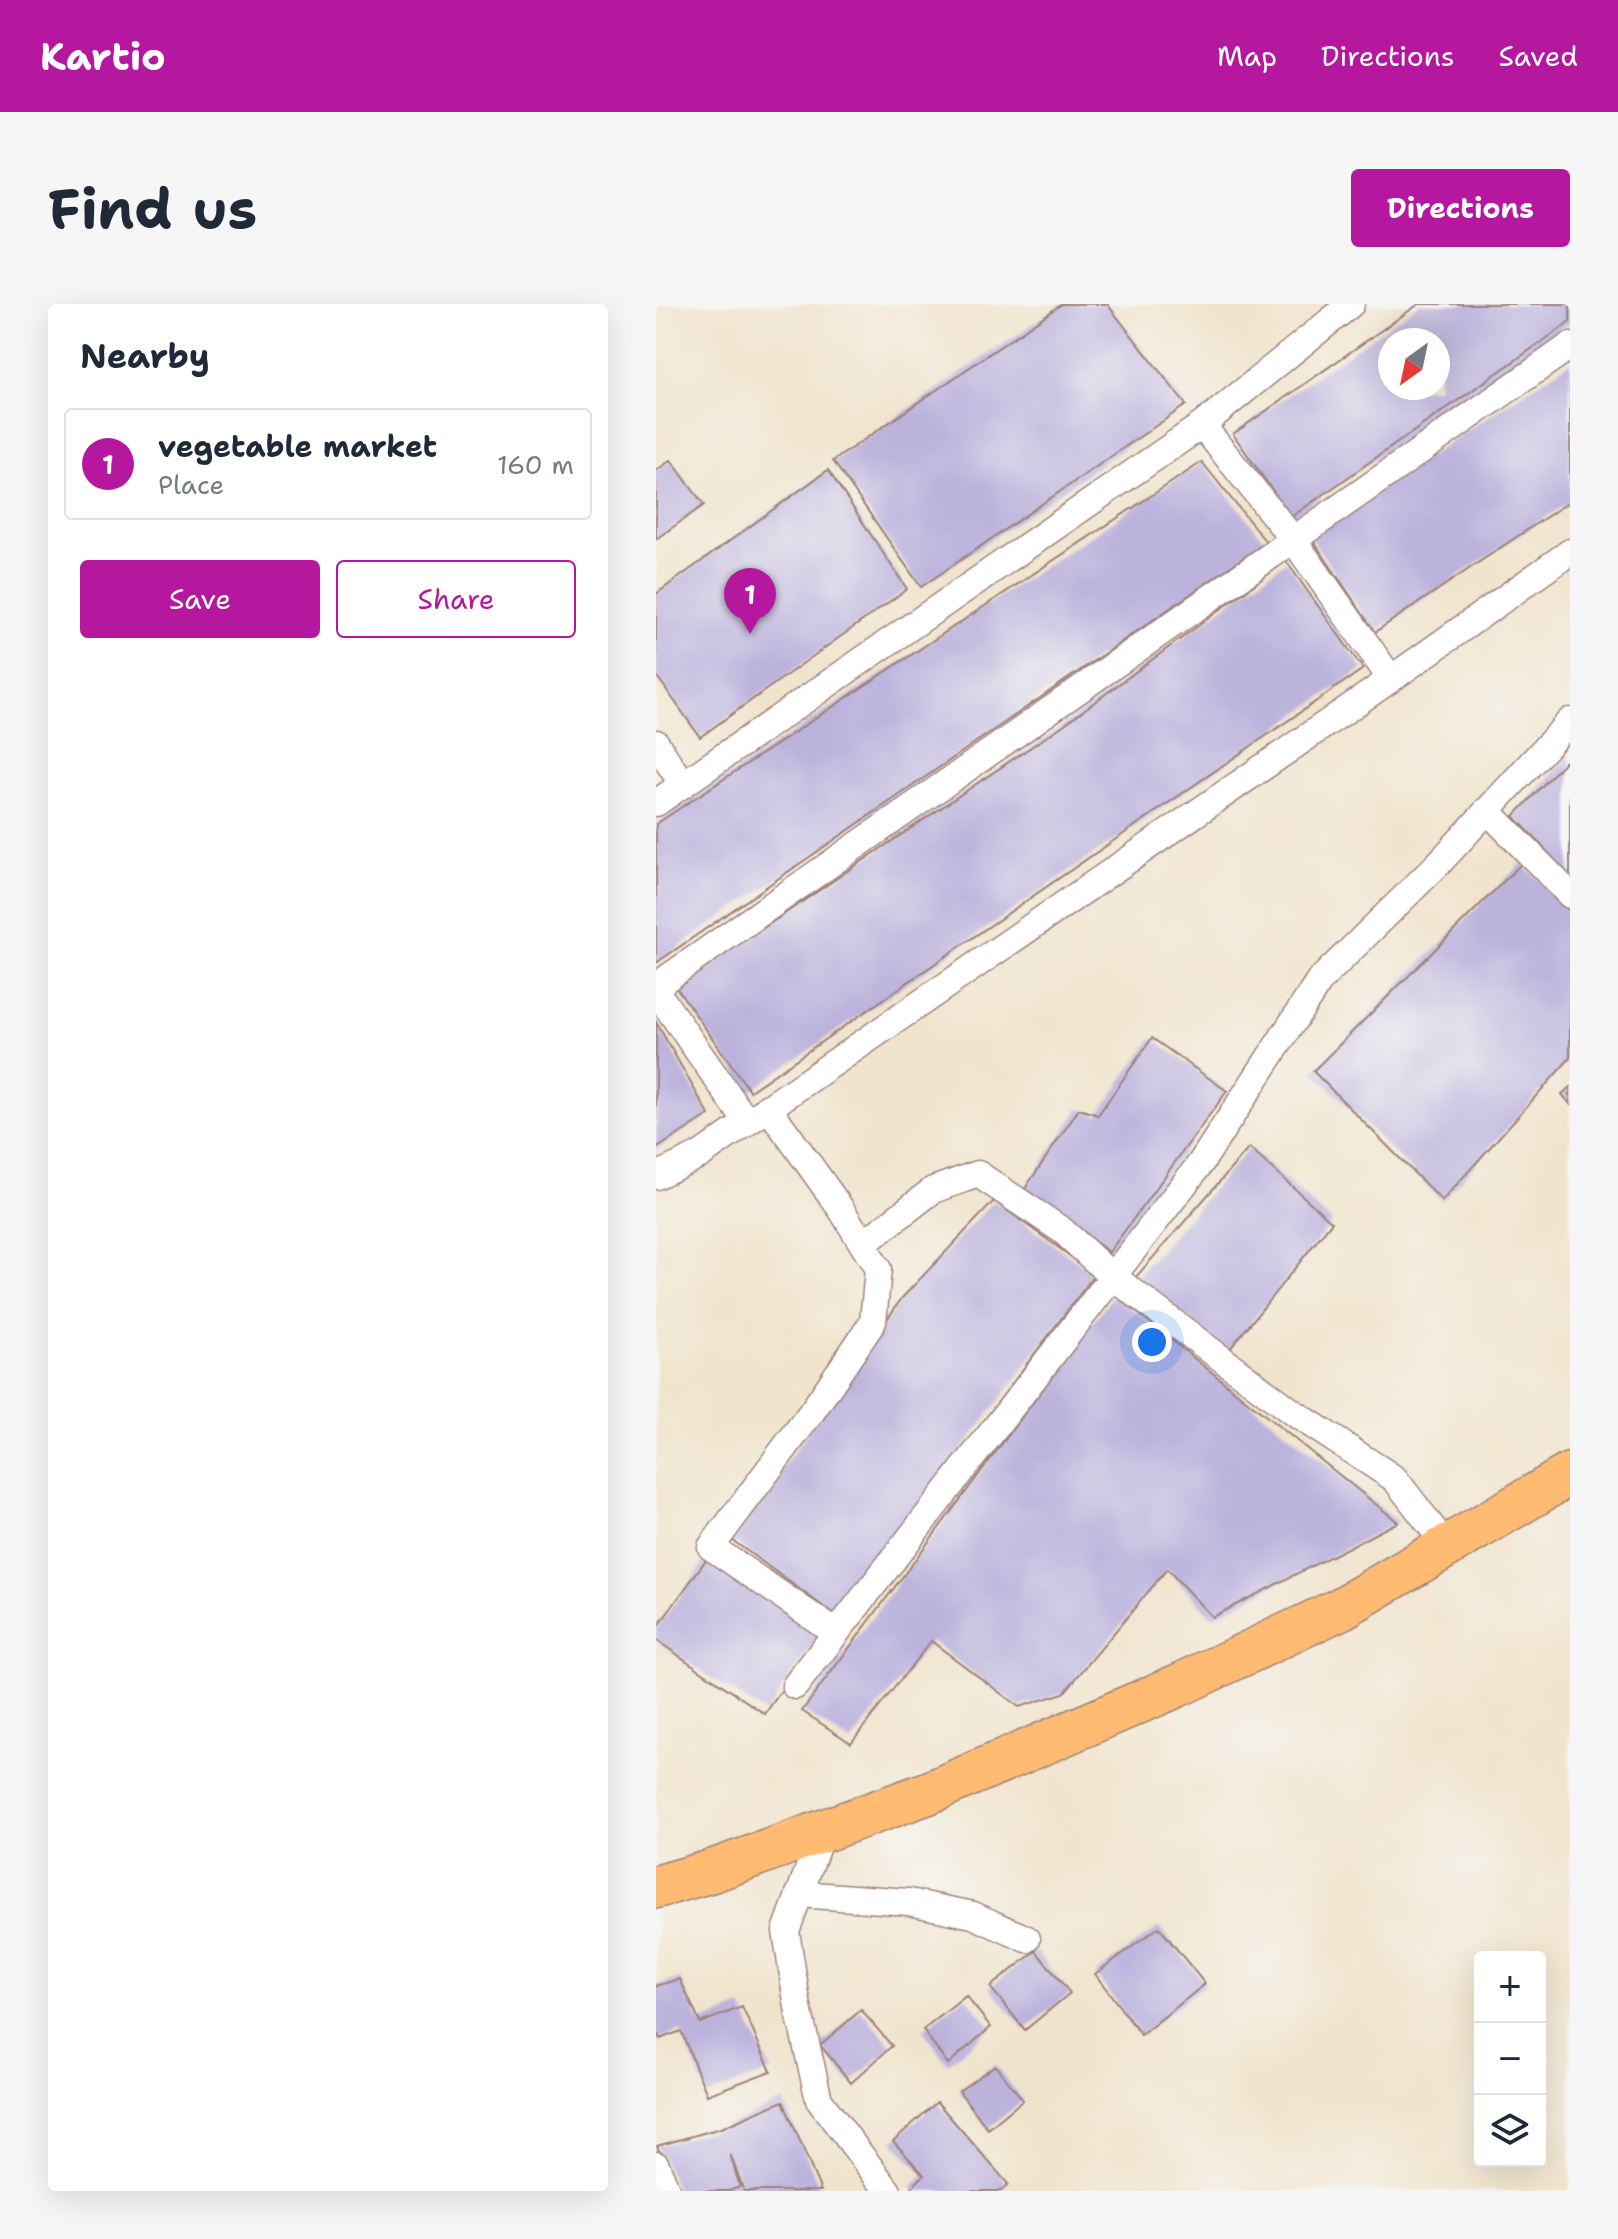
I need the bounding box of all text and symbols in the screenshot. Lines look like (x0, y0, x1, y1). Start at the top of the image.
text: Kartio (40, 31, 166, 82)
text: Map (1217, 37, 1277, 75)
text: Directions (1321, 37, 1455, 75)
text: Saved (1499, 37, 1578, 75)
button: Directions (1351, 169, 1570, 247)
text: Find us (48, 171, 257, 246)
north arrow (1378, 328, 1450, 400)
text: Nearby (80, 333, 210, 379)
text: vegetable market (158, 426, 437, 467)
text: 1 (102, 447, 114, 482)
text: 160 m (497, 447, 574, 482)
text: Place (158, 467, 224, 502)
button: Save (80, 560, 320, 638)
button: Share (336, 560, 576, 638)
pin: 1 (724, 568, 776, 634)
your location (1132, 1322, 1172, 1362)
map controls (1474, 1951, 1546, 2167)
button: + (1474, 1951, 1546, 2023)
button: − (1474, 2023, 1546, 2095)
button: layers (1474, 2095, 1546, 2167)

